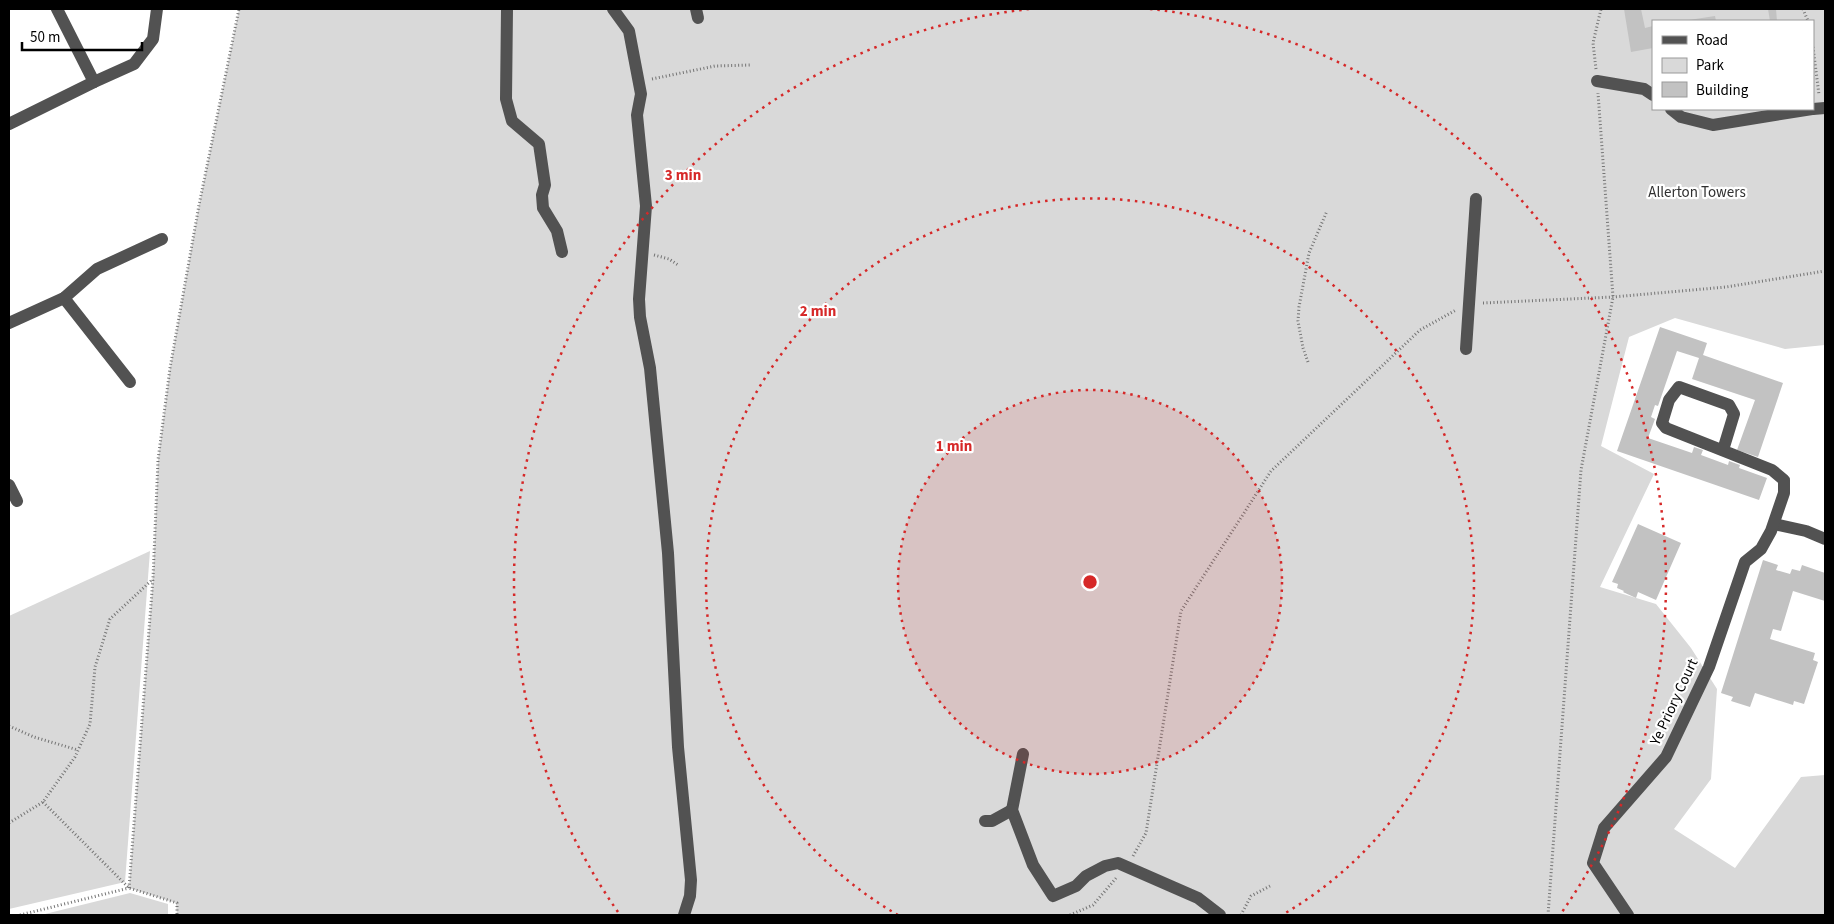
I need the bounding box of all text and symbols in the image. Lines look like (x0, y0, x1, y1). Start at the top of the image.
scale bar (22, 20, 142, 52)
legend (1652, 20, 1814, 110)
text: 50 m (30, 27, 60, 48)
text: Road (1696, 30, 1728, 51)
text: Park (1696, 55, 1725, 76)
text: Building (1696, 80, 1749, 101)
text: 3 min (665, 165, 701, 186)
park label: Allerton Towers (1648, 182, 1746, 203)
text: 2 min (800, 301, 836, 322)
text: 1 min (936, 436, 972, 457)
centre of rings (1081, 573, 1099, 591)
street label: Ye Priory Court (1644, 655, 1703, 750)

